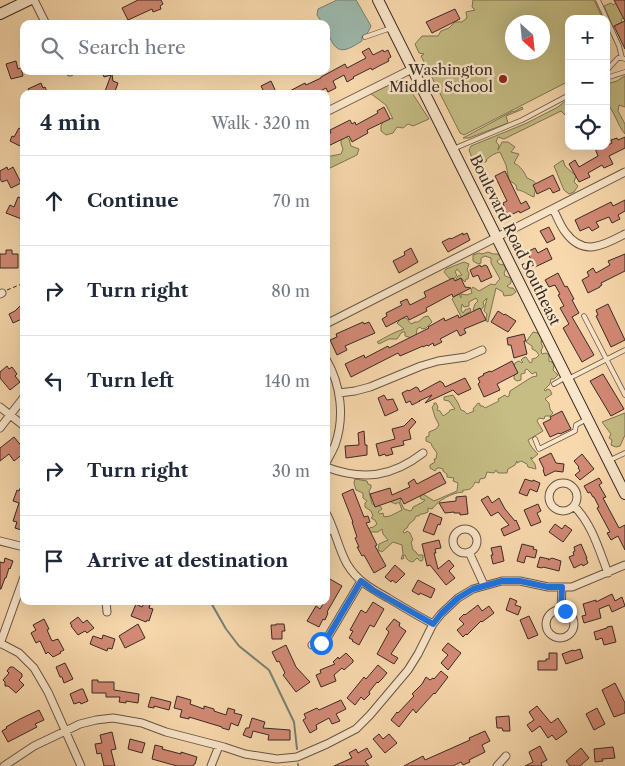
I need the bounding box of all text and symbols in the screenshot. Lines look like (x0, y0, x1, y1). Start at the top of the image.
north arrow (505, 15, 550, 60)
map controls (565, 15, 610, 150)
button: + (565, 15, 610, 60)
search box (20, 20, 330, 75)
icon: search (38, 34, 66, 62)
text: Search here (78, 36, 186, 59)
place label: Washington Middle School (389, 60, 494, 96)
button: − (565, 60, 610, 105)
marker: Washington Middle School (497, 73, 509, 85)
button: locate (565, 105, 610, 150)
text: 4 min (40, 110, 101, 135)
text: Walk · 320 m (211, 113, 310, 133)
street label: Boulevard Road Southeast (466, 151, 565, 329)
icon: ahead (40, 187, 68, 215)
text: Continue (87, 189, 179, 212)
text: 70 m (273, 191, 310, 211)
icon: right (40, 277, 68, 305)
text: Turn right (87, 279, 188, 302)
text: 80 m (271, 281, 310, 301)
icon: left (40, 367, 68, 395)
text: Turn left (87, 369, 174, 392)
text: 140 m (265, 371, 310, 391)
icon: right (40, 457, 68, 485)
text: Turn right (87, 459, 188, 482)
text: 30 m (272, 461, 310, 481)
icon: arrive (40, 547, 68, 575)
text: Arrive at destination (87, 549, 288, 572)
route end (554, 600, 577, 623)
route start (310, 632, 333, 655)

